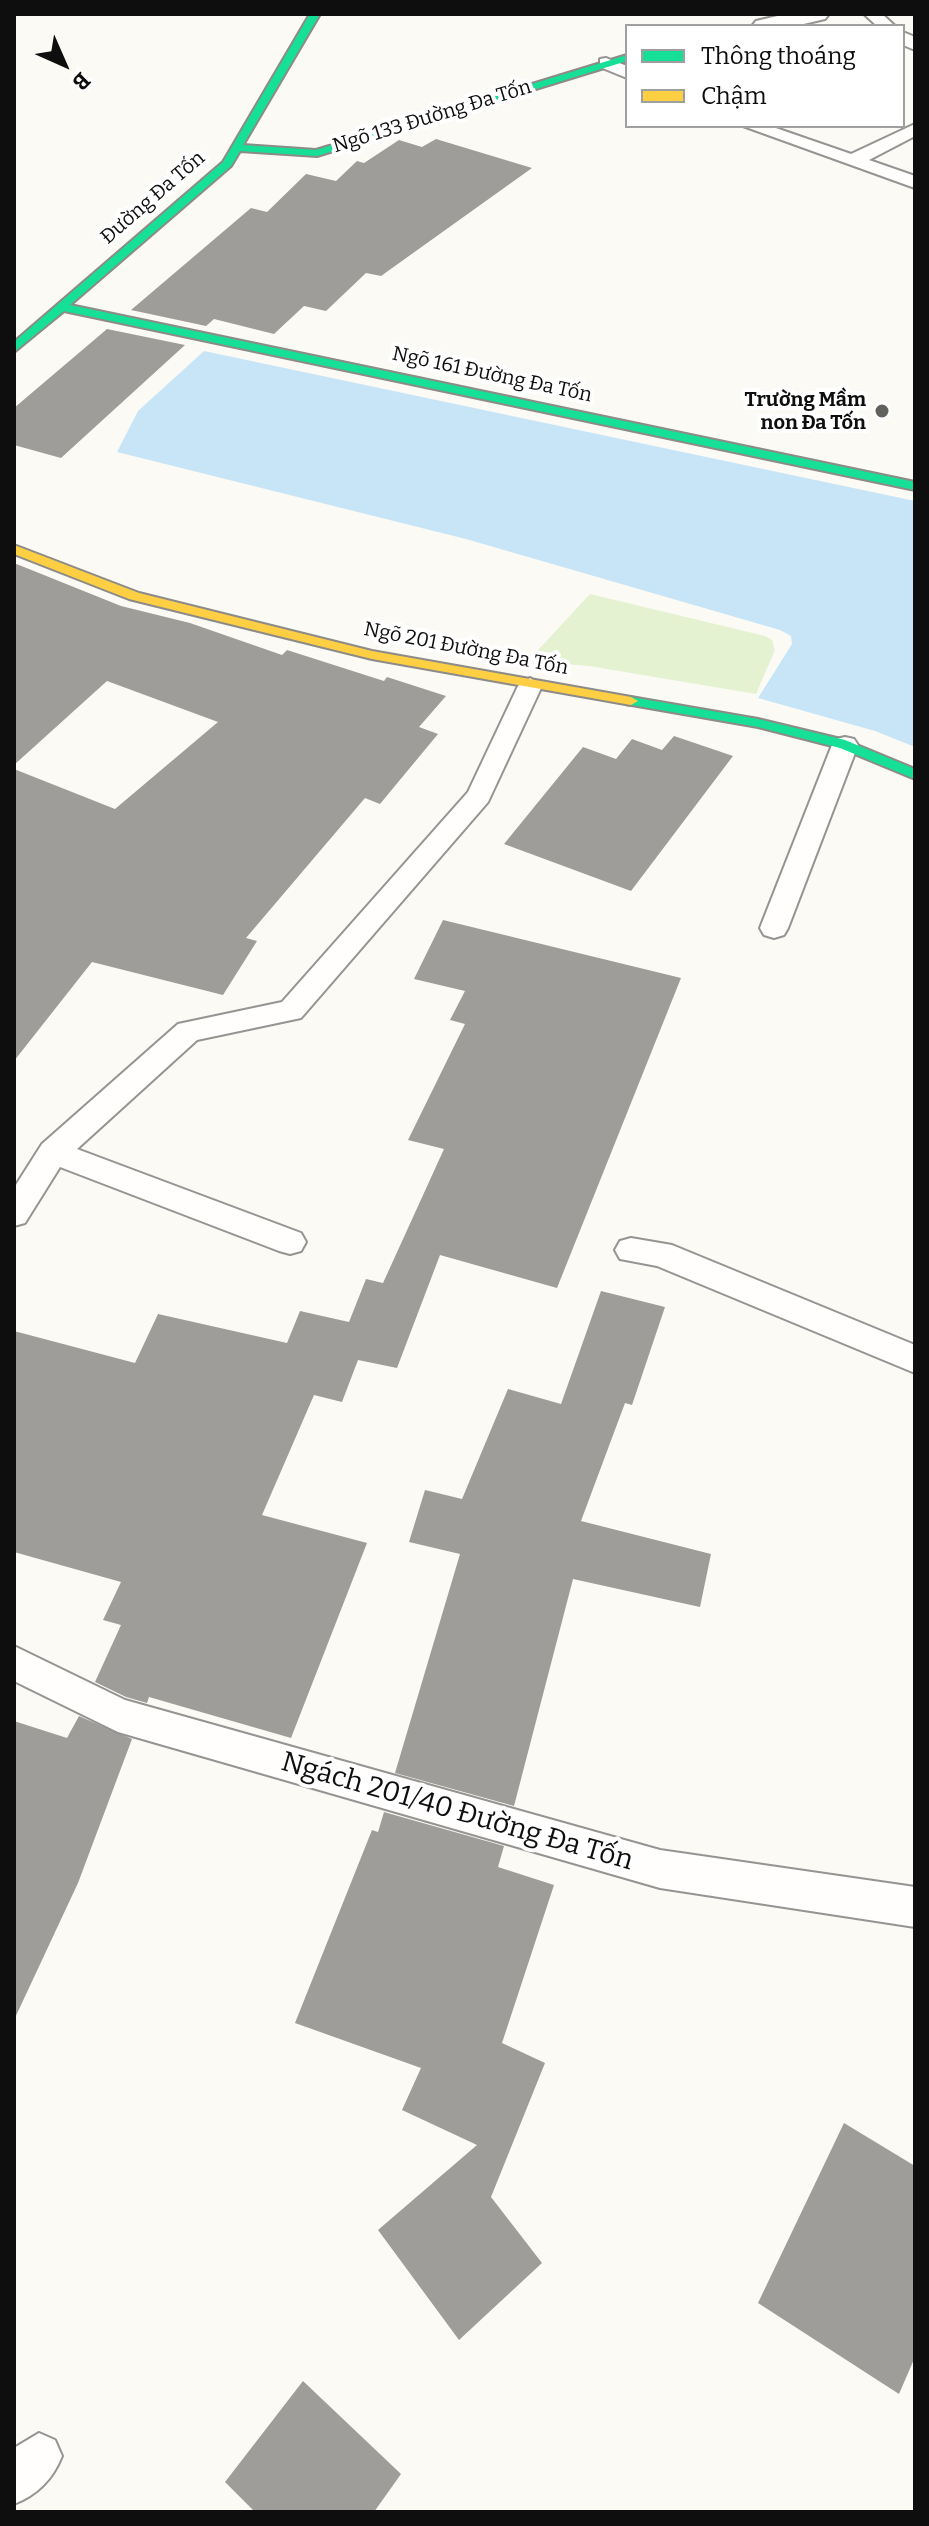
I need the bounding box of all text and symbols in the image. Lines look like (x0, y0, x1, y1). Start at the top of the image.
north arrow (24, 24, 104, 104)
legend (625, 24, 905, 128)
text: Thông thoáng (701, 42, 856, 70)
text: B (67, 67, 96, 96)
street label: Ngõ 133 Đường Đa Tốn (330, 75, 534, 159)
text: Chậm (701, 82, 767, 110)
street label: Đường Đa Tốn (96, 146, 210, 250)
street label: Ngõ 161 Đường Đa Tốn (390, 342, 594, 408)
place label: Trường Mầm non Đa Tốn (744, 388, 866, 435)
marker: Trường Mầm non Đa Tốn (873, 402, 891, 420)
street label: Ngõ 201 Đường Đa Tốn (362, 617, 570, 681)
street label: Ngách 201/40 Đường Đa Tốn (277, 1746, 637, 1878)

